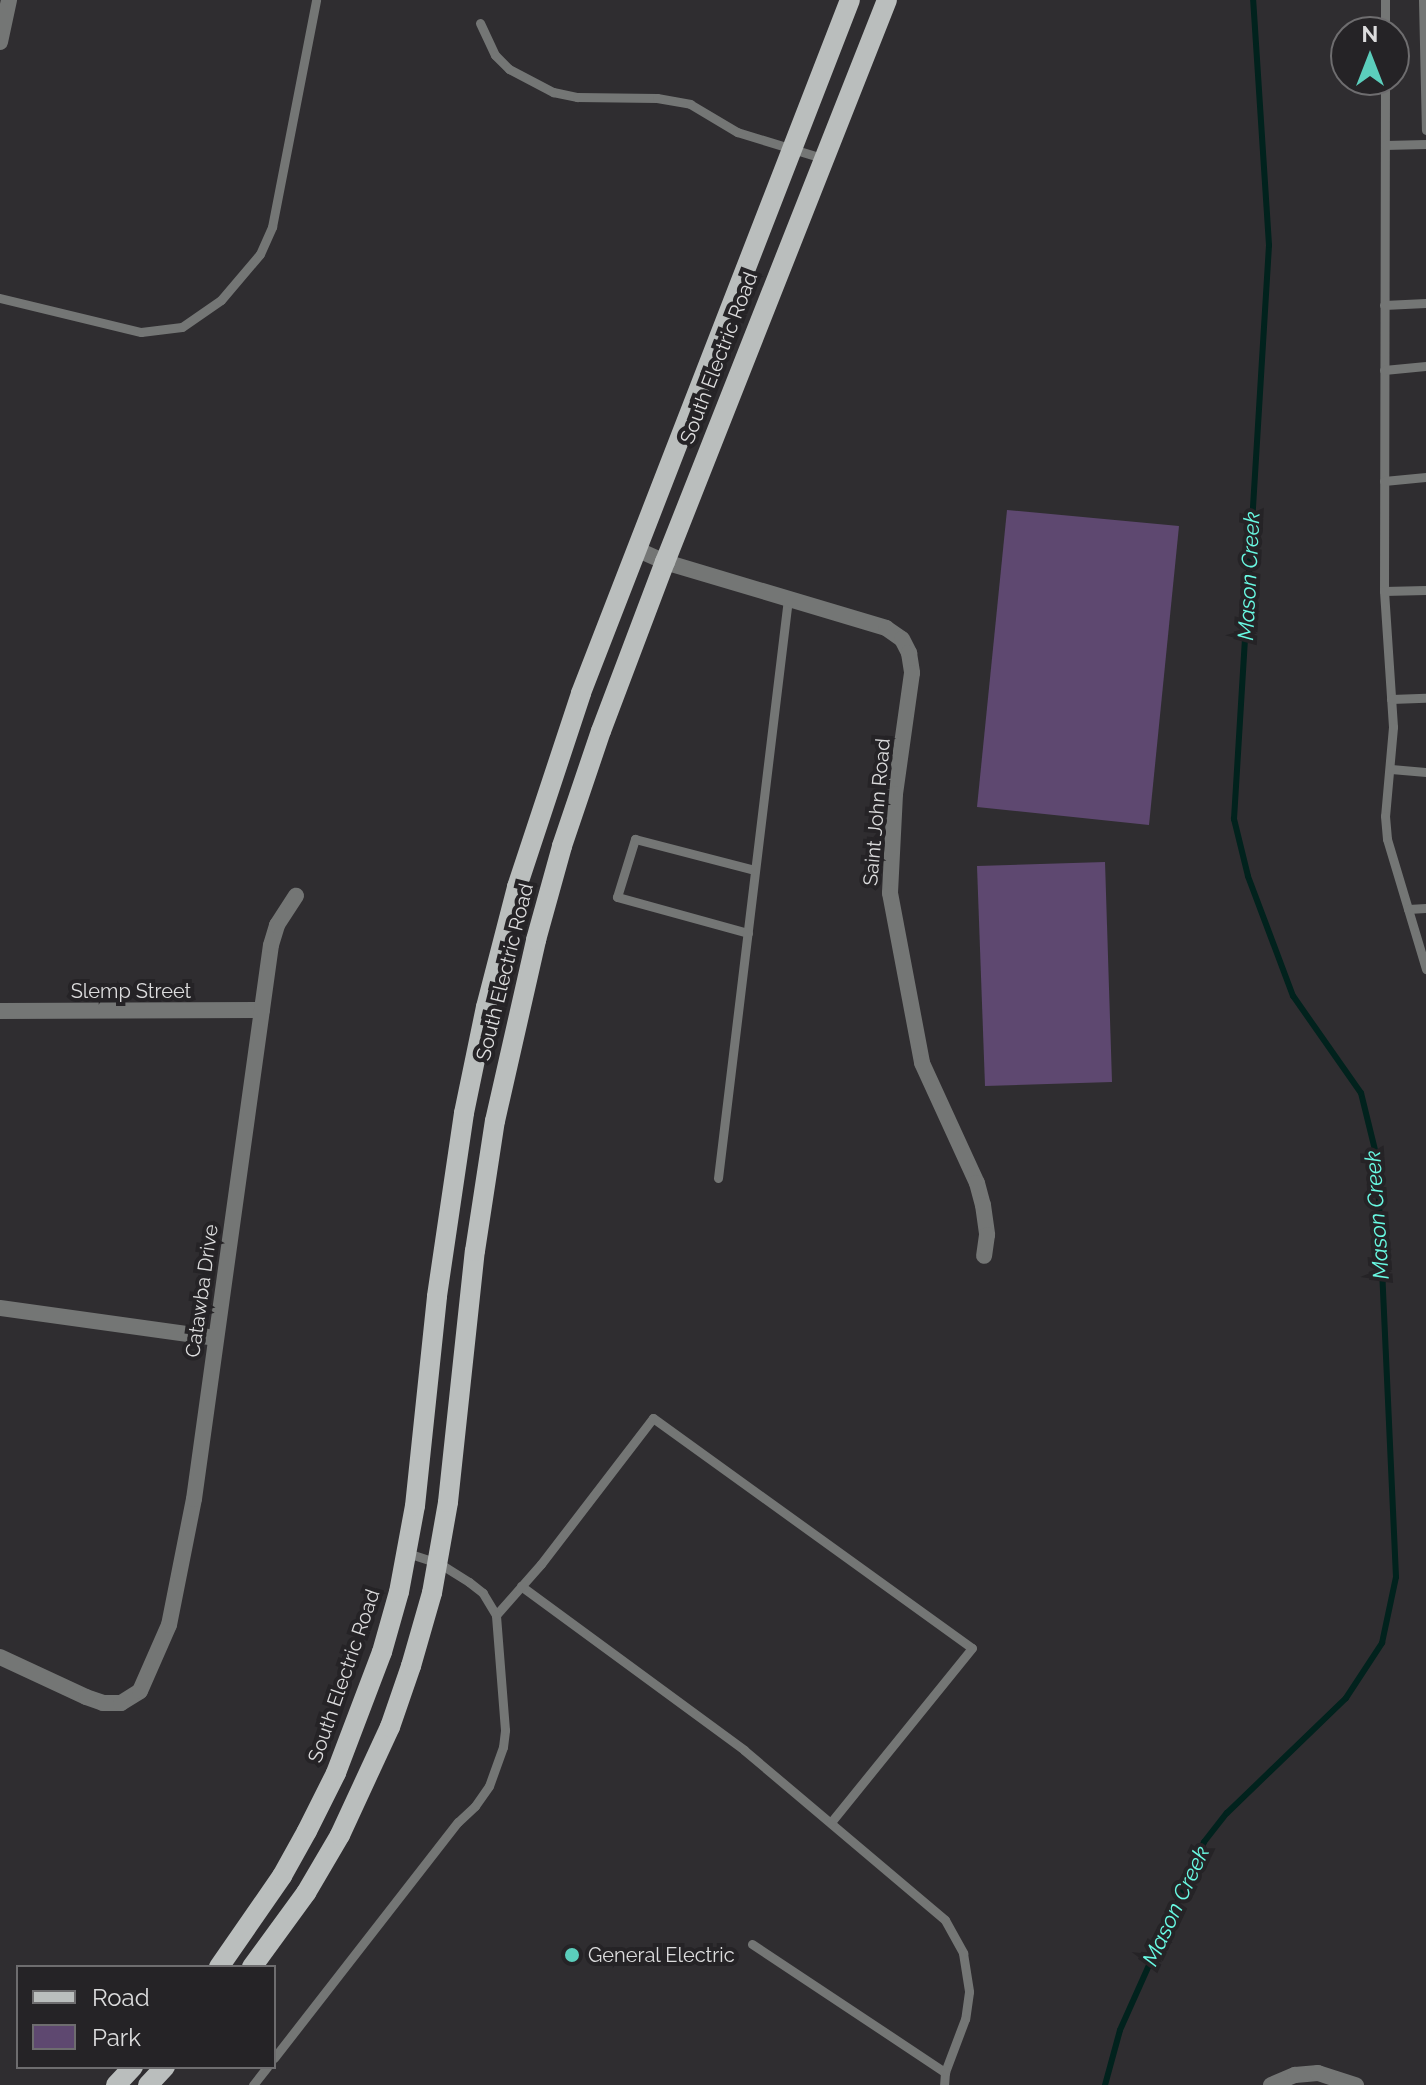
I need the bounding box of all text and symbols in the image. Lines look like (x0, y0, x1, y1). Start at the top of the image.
north arrow (1330, 16, 1410, 96)
text: N (1362, 21, 1378, 47)
street label: South Electric Road (675, 269, 763, 447)
water label: Mason Creek (1232, 511, 1266, 641)
street label: Saint John Road (859, 737, 895, 887)
street label: South Electric Road (471, 881, 539, 1063)
street label: Slemp Street (71, 979, 191, 1003)
water label: Mason Creek (1359, 1150, 1395, 1280)
street label: Catawba Drive (181, 1223, 223, 1359)
street label: South Electric Road (303, 1586, 385, 1766)
water label: Mason Creek (1137, 1842, 1215, 1970)
place label: General Electric (588, 1943, 735, 1967)
marker: General Electric (563, 1946, 581, 1964)
legend (16, 1965, 276, 2069)
text: Road (92, 1983, 150, 2012)
text: Park (92, 2023, 141, 2052)

